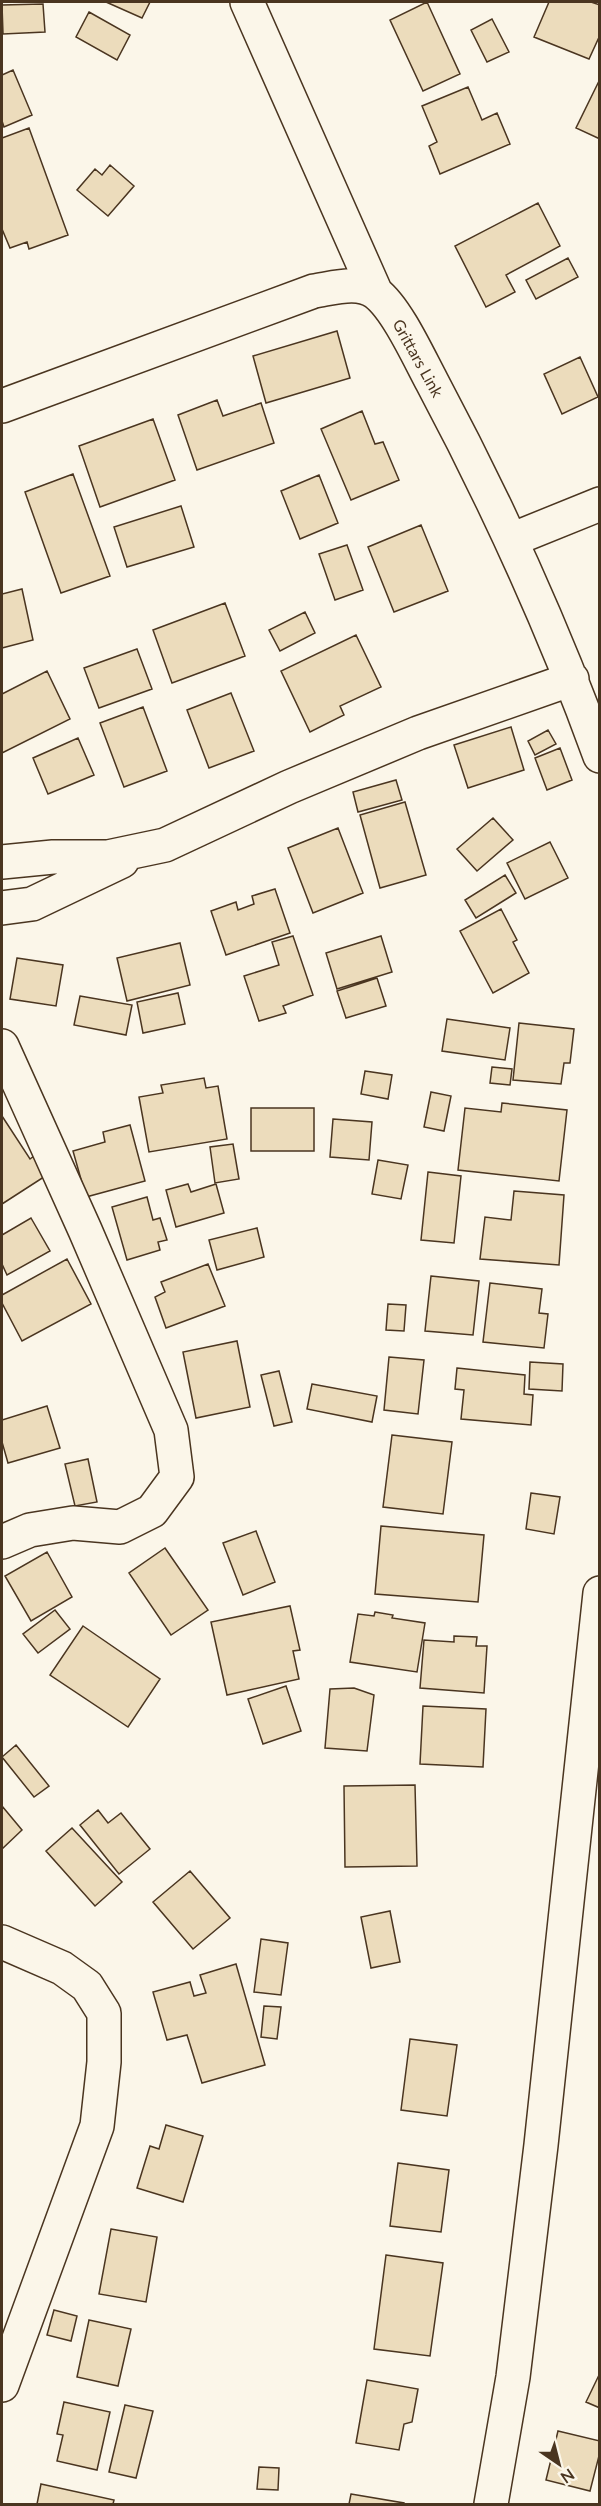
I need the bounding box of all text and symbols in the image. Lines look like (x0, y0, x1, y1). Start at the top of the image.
street label: Grittars Link (389, 316, 448, 401)
north arrow (529, 2434, 589, 2494)
text: N (557, 2465, 578, 2488)

